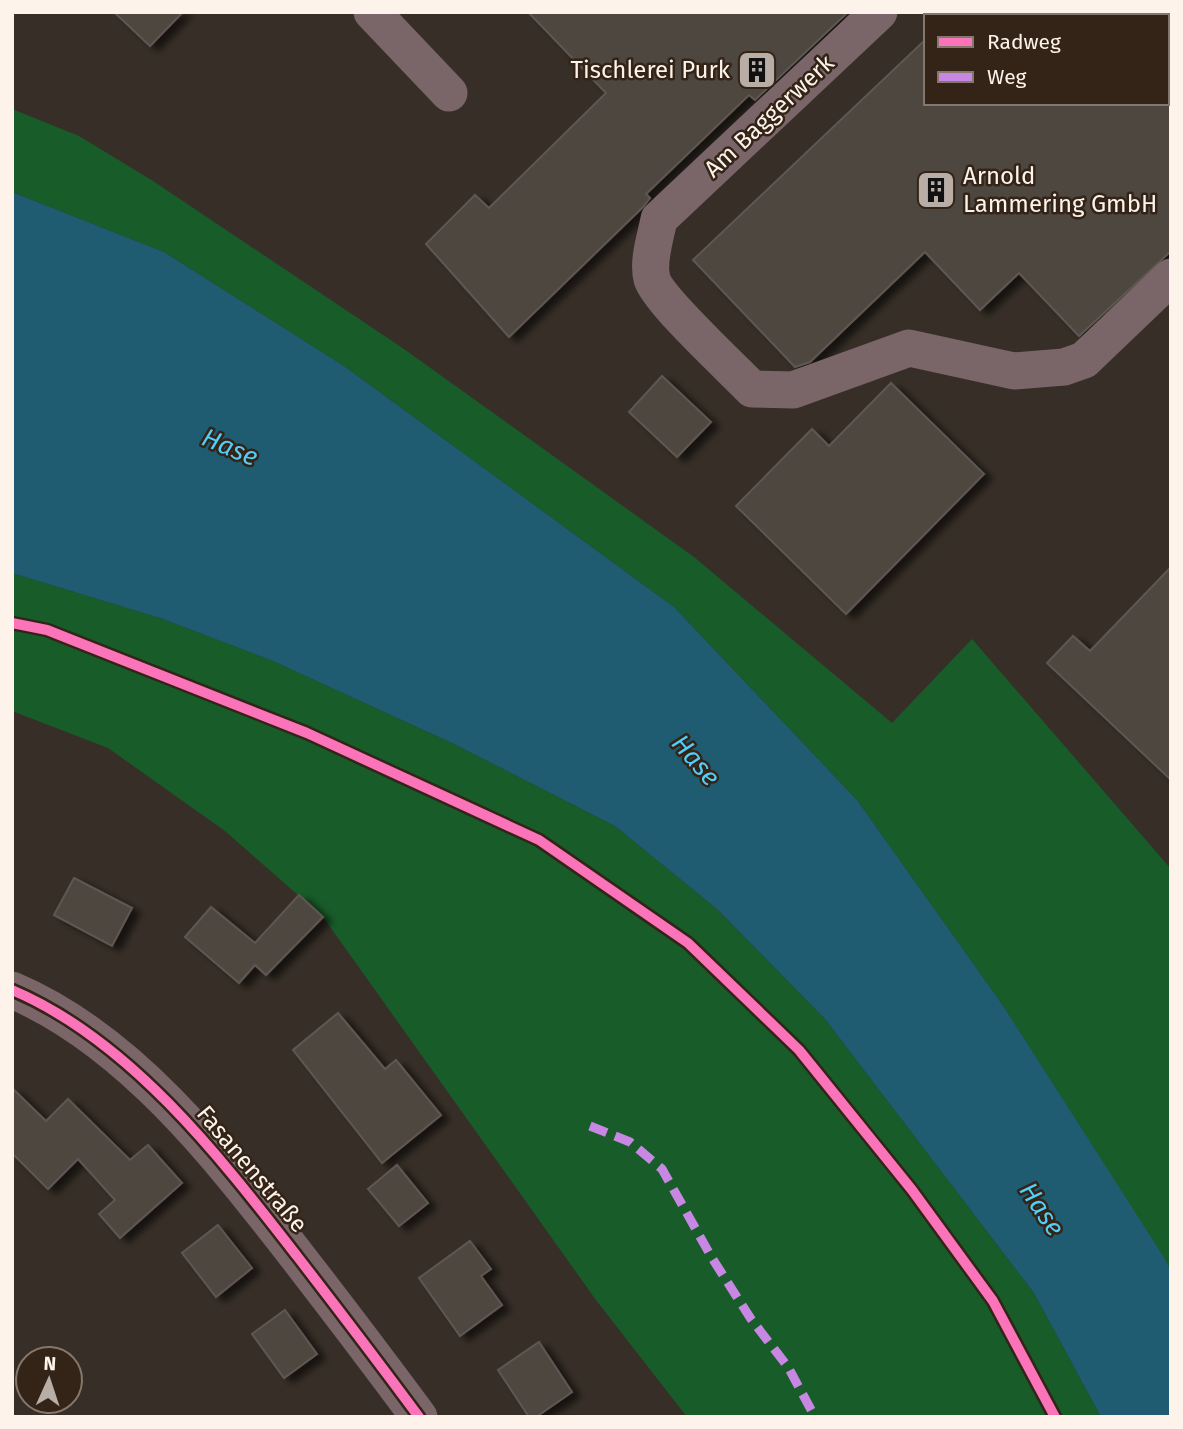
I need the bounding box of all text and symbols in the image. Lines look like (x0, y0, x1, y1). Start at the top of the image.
legend (924, 14, 1169, 105)
text: Radweg (987, 29, 1061, 55)
street label: Am Baggerwerk (698, 48, 840, 183)
building icon: Tischlerei Purk (736, 49, 778, 91)
place label: Tischlerei Purk (571, 56, 731, 84)
text: Weg (987, 64, 1027, 90)
place label: Arnold Lammering GmbH (963, 162, 1157, 218)
building icon: Arnold Lammering GmbH (915, 169, 957, 211)
water label: Hase (197, 422, 262, 473)
water label: Hase (665, 728, 726, 792)
street label: Fasanenstraße (191, 1100, 313, 1238)
water label: Hase (1013, 1177, 1071, 1242)
north arrow (14, 1345, 84, 1415)
text: N (43, 1352, 57, 1375)

